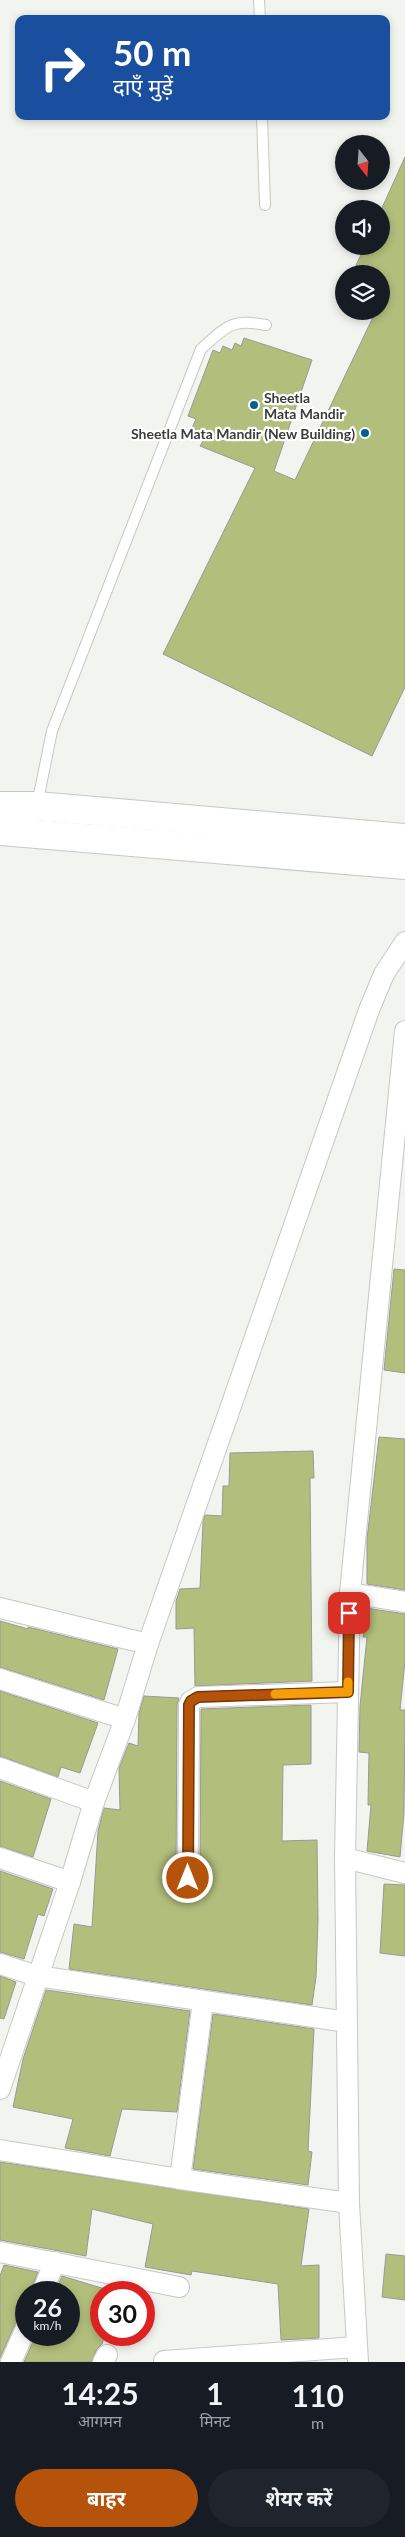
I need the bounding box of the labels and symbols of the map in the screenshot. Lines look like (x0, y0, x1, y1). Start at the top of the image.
north arrow (335, 135, 390, 190)
place label: Sheetla Mata Mandir (264, 389, 345, 422)
marker: Sheetla Mata Mandir (248, 399, 260, 411)
place label: Sheetla Mata Mandir (New Building) (131, 425, 355, 442)
marker: Sheetla Mata Mandir (New Building) (359, 427, 371, 439)
pin (328, 1592, 370, 1634)
position arrow (161, 1851, 213, 1903)
speed limit sign: 30 (90, 2281, 155, 2346)

